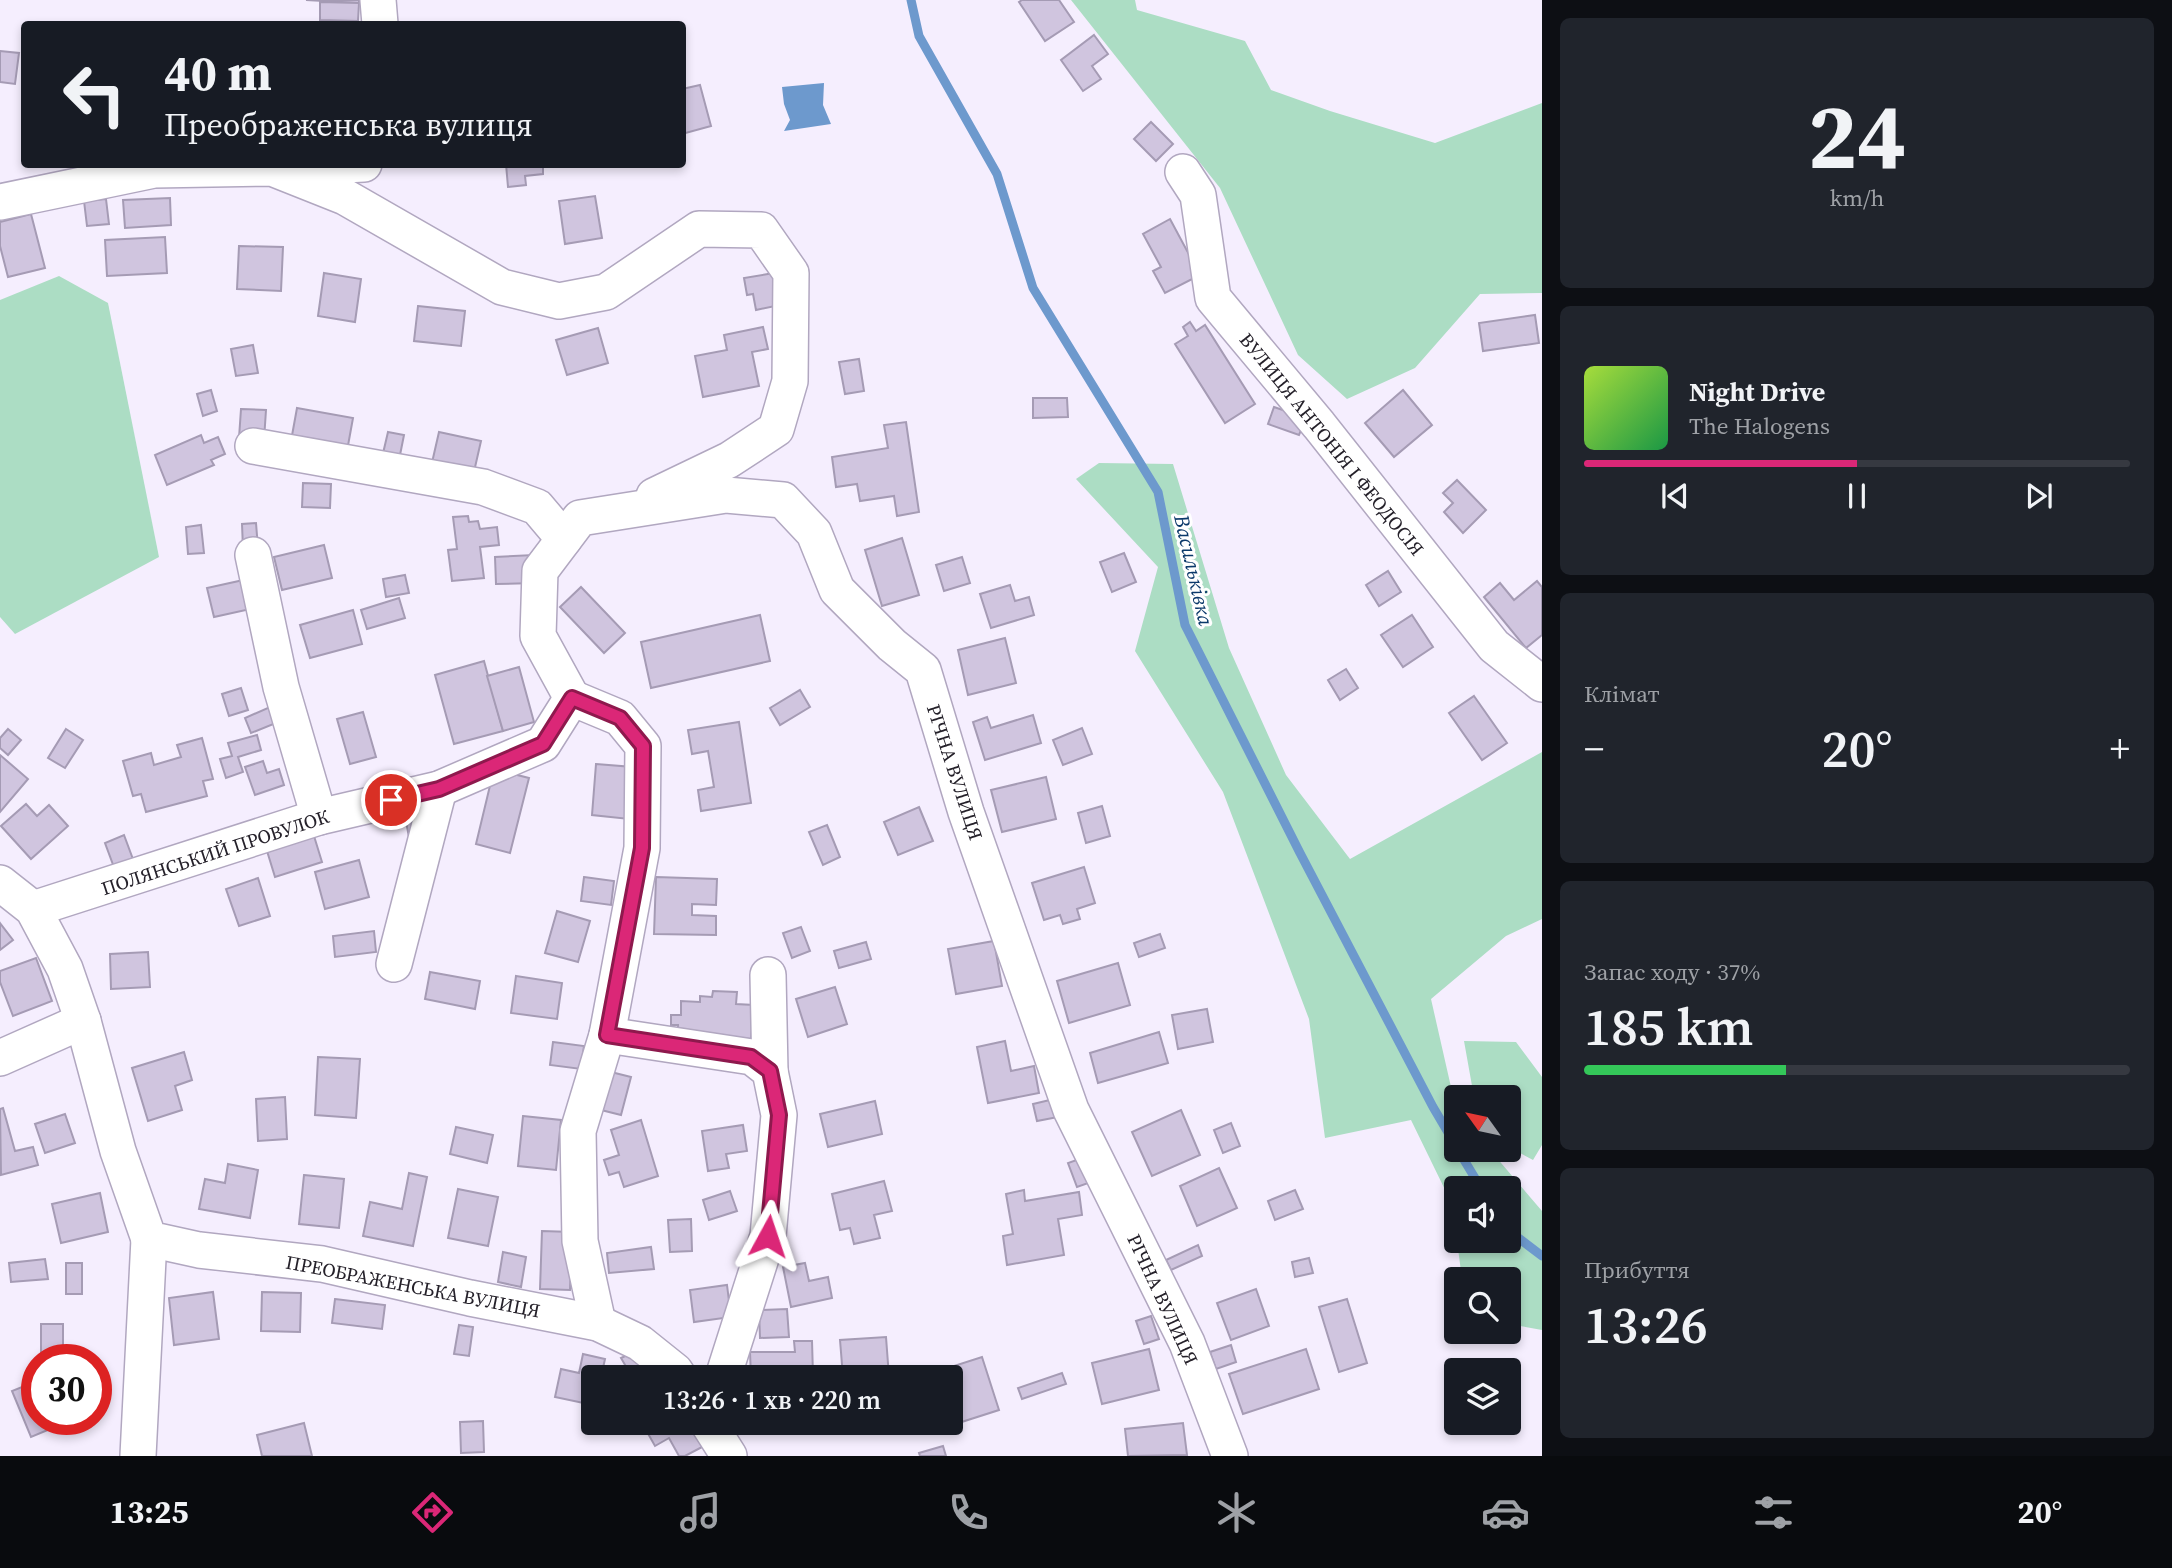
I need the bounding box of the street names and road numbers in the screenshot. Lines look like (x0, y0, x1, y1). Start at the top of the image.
street label: ВУЛИЦЯ АНТОНІЯ І ФЕОДОСІЯ (1234, 327, 1430, 561)
street label: РІЧНА ВУЛИЦЯ (921, 701, 989, 843)
street label: ПОЛЯНСЬКИЙ ПРОВУЛОК (98, 803, 333, 901)
street label: РІЧНА ВУЛИЦЯ (1121, 1230, 1205, 1368)
street label: ПРЕОБРАЖЕНСЬКА ВУЛИЦЯ (284, 1249, 542, 1323)

